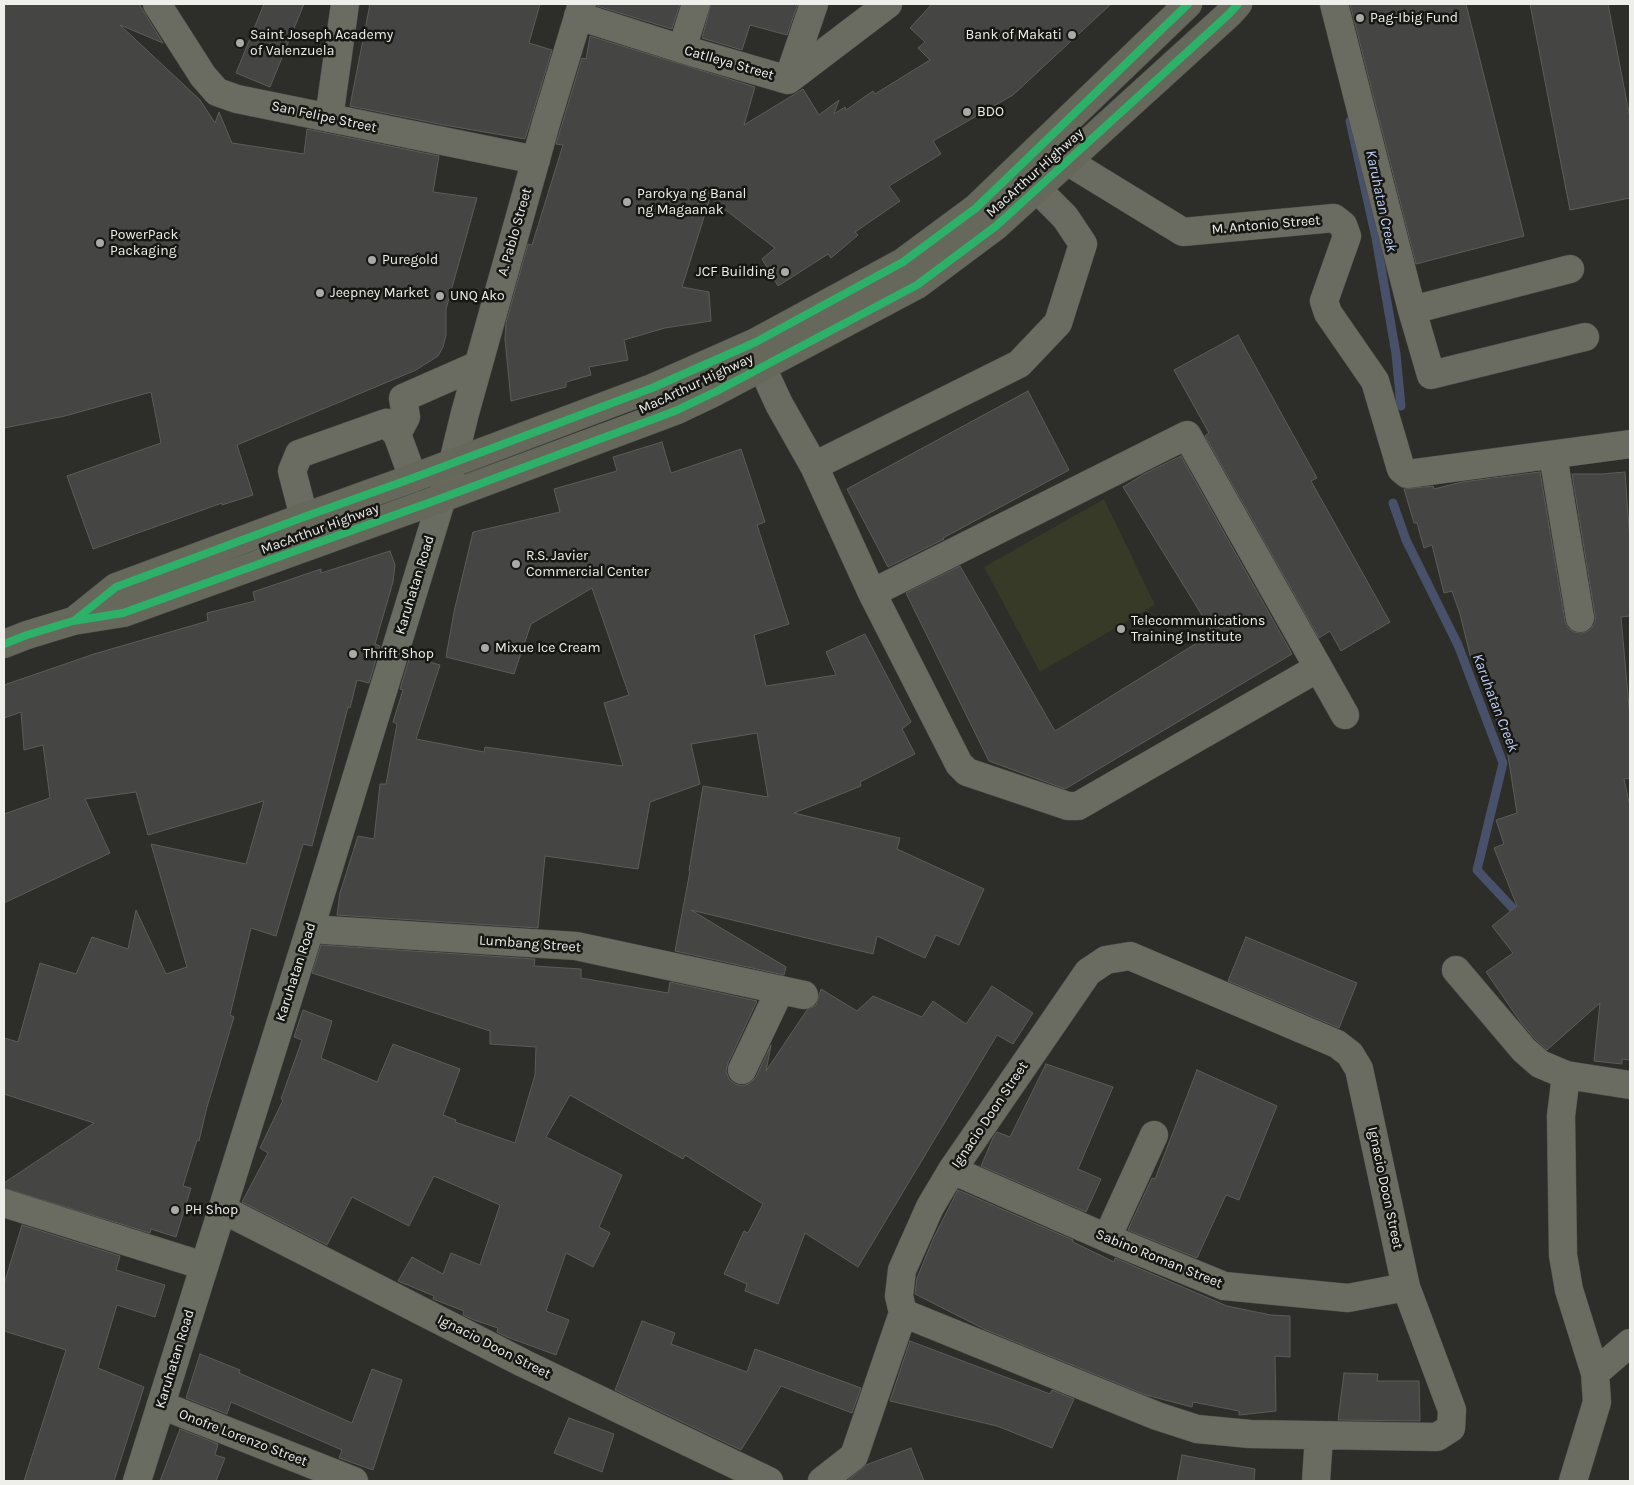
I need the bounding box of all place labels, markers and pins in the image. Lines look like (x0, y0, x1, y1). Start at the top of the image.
place label: Pag-Ibig Fund (1370, 10, 1458, 26)
marker: Pag-Ibig Fund (1354, 12, 1366, 24)
place label: Saint Joseph Academy of Valenzuela (250, 27, 393, 59)
place label: Bank of Makati (966, 27, 1062, 43)
marker: Bank of Makati (1066, 29, 1078, 41)
marker: Saint Joseph Academy of Valenzuela (234, 37, 246, 49)
place label: BDO (977, 104, 1004, 120)
marker: BDO (961, 106, 973, 118)
place label: Parokya ng Banal ng Magaanak (637, 186, 747, 218)
marker: Parokya ng Banal ng Magaanak (621, 196, 633, 208)
place label: PowerPack Packaging (110, 227, 178, 260)
marker: PowerPack Packaging (94, 237, 106, 249)
place label: Puregold (382, 252, 438, 268)
marker: Puregold (366, 254, 378, 266)
place label: JCF Building (696, 264, 775, 280)
marker: JCF Building (779, 266, 791, 278)
place label: Jeepney Market (330, 285, 429, 301)
marker: Jeepney Market (314, 287, 326, 299)
place label: UNQ Ako (450, 288, 505, 304)
marker: UNQ Ako (434, 290, 446, 302)
place label: R.S. Javier Commercial Center (526, 548, 649, 580)
marker: R.S. Javier Commercial Center (510, 558, 522, 570)
place label: Telecommunications Training Institute (1131, 613, 1265, 646)
marker: Telecommunications Training Institute (1115, 623, 1127, 635)
place label: Mixue Ice Cream (495, 640, 600, 656)
marker: Mixue Ice Cream (479, 642, 491, 654)
place label: Thrift Shop (363, 646, 434, 662)
marker: Thrift Shop (347, 648, 359, 660)
place label: PH Shop (185, 1202, 238, 1218)
marker: PH Shop (169, 1204, 181, 1216)

